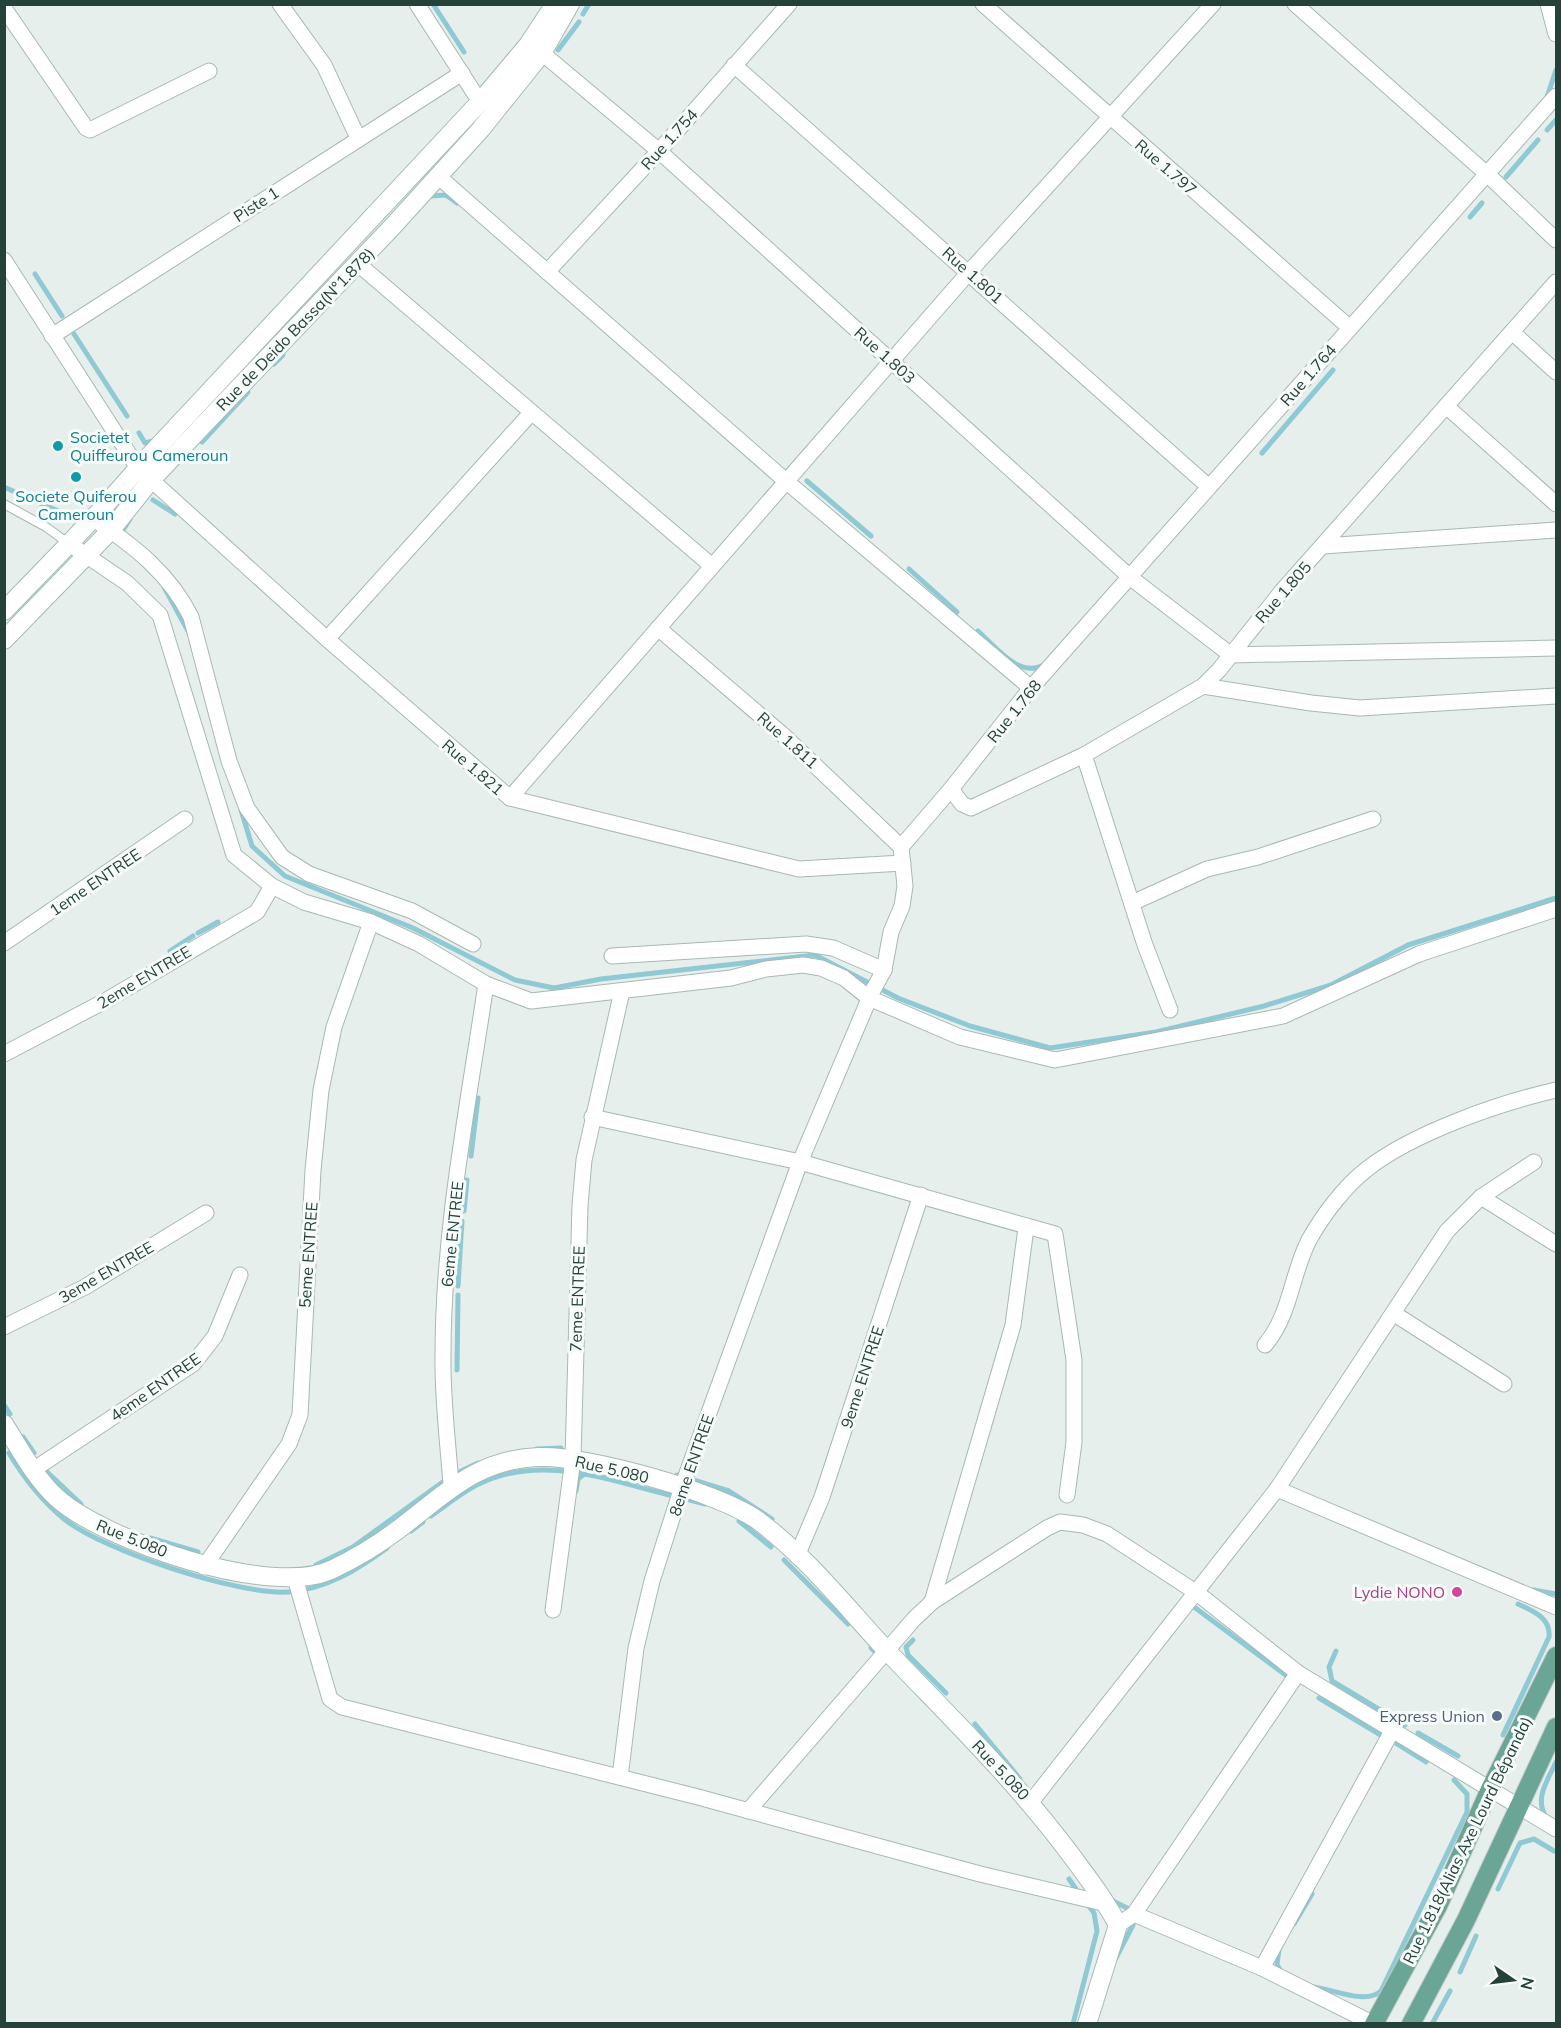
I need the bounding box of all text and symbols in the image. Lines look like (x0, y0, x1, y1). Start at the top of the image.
street label: Rue 1.754 (636, 104, 702, 174)
street label: Rue 1.797 (1131, 135, 1201, 199)
street label: Piste 1 (230, 182, 282, 226)
street label: Rue 1.801 (938, 242, 1008, 308)
street label: Rue de Deido Bassa(N°1.878) (212, 243, 378, 415)
street label: Rue 1.803 (850, 322, 920, 388)
street label: Rue 1.764 (1276, 340, 1340, 410)
place label: Societet Quiffeurou Cameroun (70, 427, 228, 465)
marker: Societet Quiffeurou Cameroun (51, 439, 65, 453)
marker: Societe Quiferou Cameroun (69, 470, 83, 484)
place label: Societe Quiferou Cameroun (15, 486, 137, 524)
street label: Rue 1.805 (1251, 557, 1315, 627)
street label: Rue 1.768 (983, 675, 1045, 747)
street label: Rue 1.811 (753, 707, 823, 773)
street label: Rue 1.821 (438, 735, 508, 799)
street label: 1eme ENTREE (45, 844, 145, 920)
street label: 2eme ENTREE (93, 941, 195, 1013)
street label: 6eme ENTREE (437, 1180, 467, 1288)
street label: 5eme ENTREE (294, 1201, 322, 1309)
street label: 3eme ENTREE (55, 1237, 157, 1307)
street label: 7eme ENTREE (565, 1246, 589, 1352)
street label: 9eme ENTREE (836, 1323, 888, 1431)
street label: 4eme ENTREE (106, 1348, 204, 1426)
street label: 8eme ENTREE (664, 1412, 718, 1518)
street label: Rue 5.080 (573, 1451, 651, 1487)
street label: Rue 5.080 (93, 1515, 171, 1561)
place label: Lydie NONO (1354, 1582, 1445, 1602)
marker: Lydie NONO (1450, 1585, 1464, 1599)
place label: Express Union (1380, 1706, 1485, 1726)
marker: Express Union (1490, 1709, 1504, 1723)
street label: Rue 1.818(Alias Axe Lourd Bépanda) (1398, 1713, 1536, 1967)
street label: Rue 5.080 (968, 1736, 1034, 1804)
north arrow (1483, 1950, 1543, 2010)
text: N (1516, 1975, 1539, 1992)

